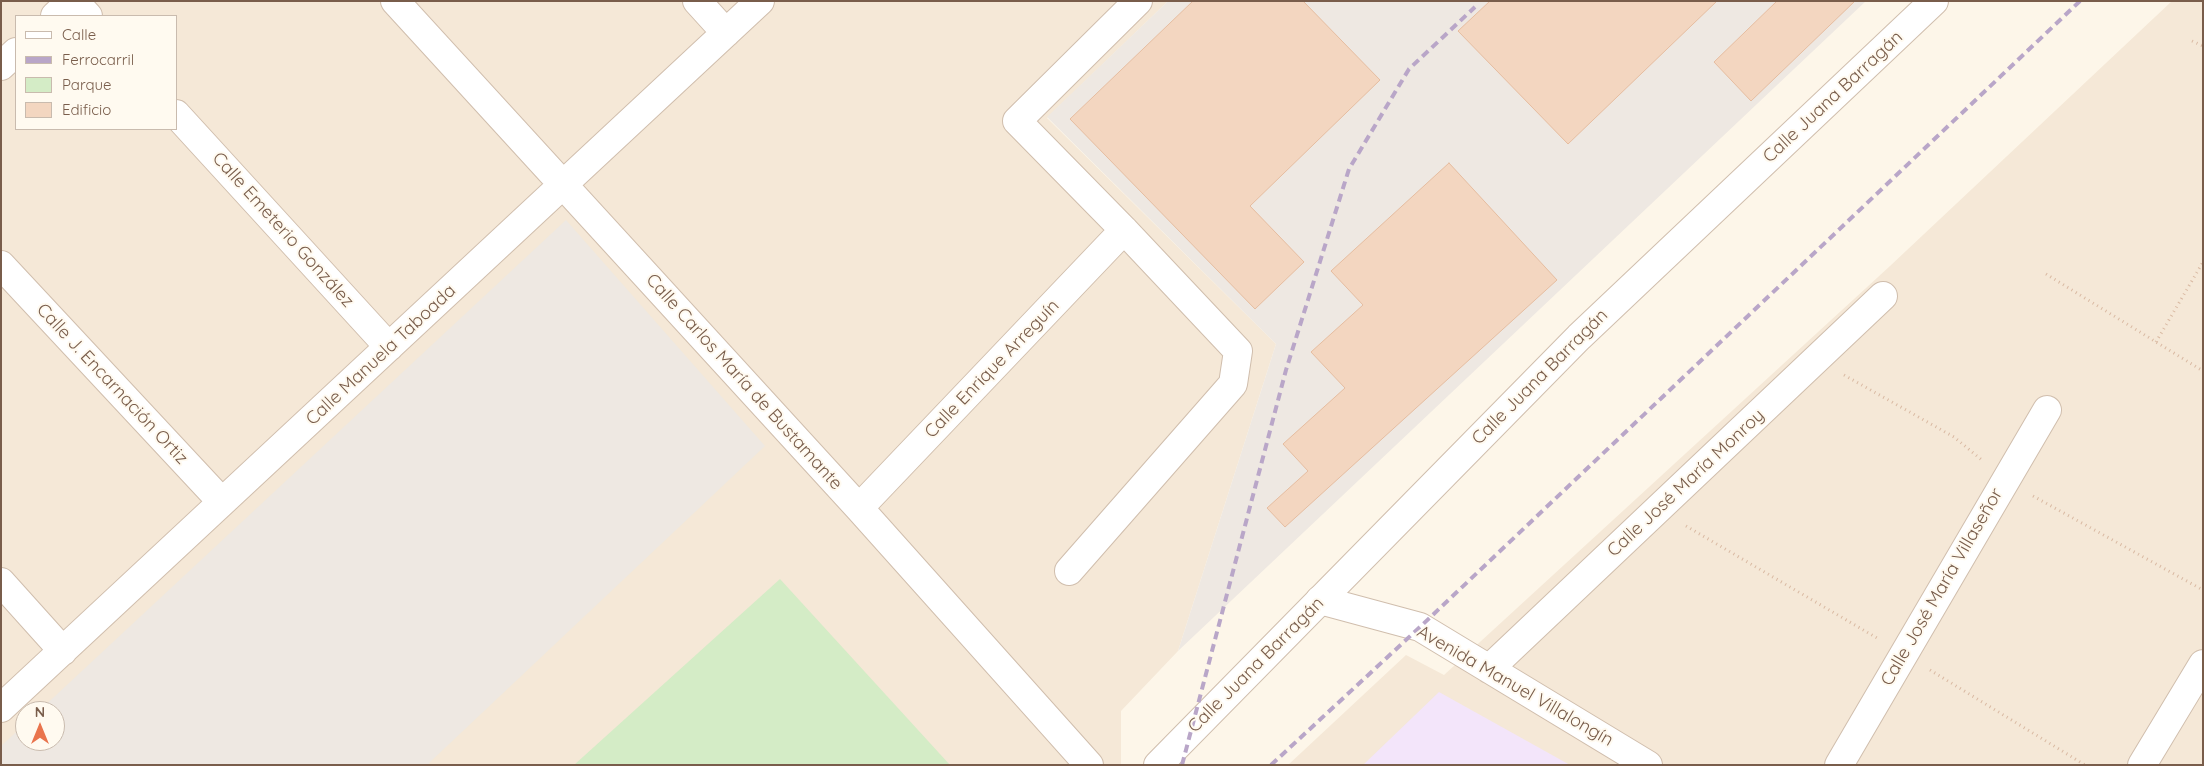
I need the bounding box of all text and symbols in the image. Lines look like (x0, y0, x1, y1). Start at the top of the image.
legend (15, 15, 178, 130)
text: Calle (62, 25, 96, 44)
street label: Calle Juana Barragán (1759, 27, 1907, 167)
text: Ferrocarril (62, 50, 134, 69)
text: Parque (62, 75, 112, 94)
text: Edificio (62, 100, 111, 119)
street label: Calle Emeterio González (208, 148, 358, 312)
street label: Calle Carlos María de Bustamante (641, 269, 847, 495)
street label: Calle Manuela Taboada (302, 280, 460, 430)
street label: Calle Enrique Arreguín (920, 295, 1064, 443)
street label: Calle J. Encarnación Ortiz (32, 299, 192, 469)
street label: Calle Juana Barragán (1468, 305, 1612, 449)
street label: Calle José María Monroy (1603, 405, 1769, 561)
street label: Calle José María Villaseñor (1876, 484, 2008, 690)
street label: Calle Juana Barragán (1184, 593, 1328, 737)
street label: Avenida Manuel Villalongín (1413, 621, 1617, 751)
north arrow (15, 701, 65, 751)
text: N (35, 703, 45, 721)

